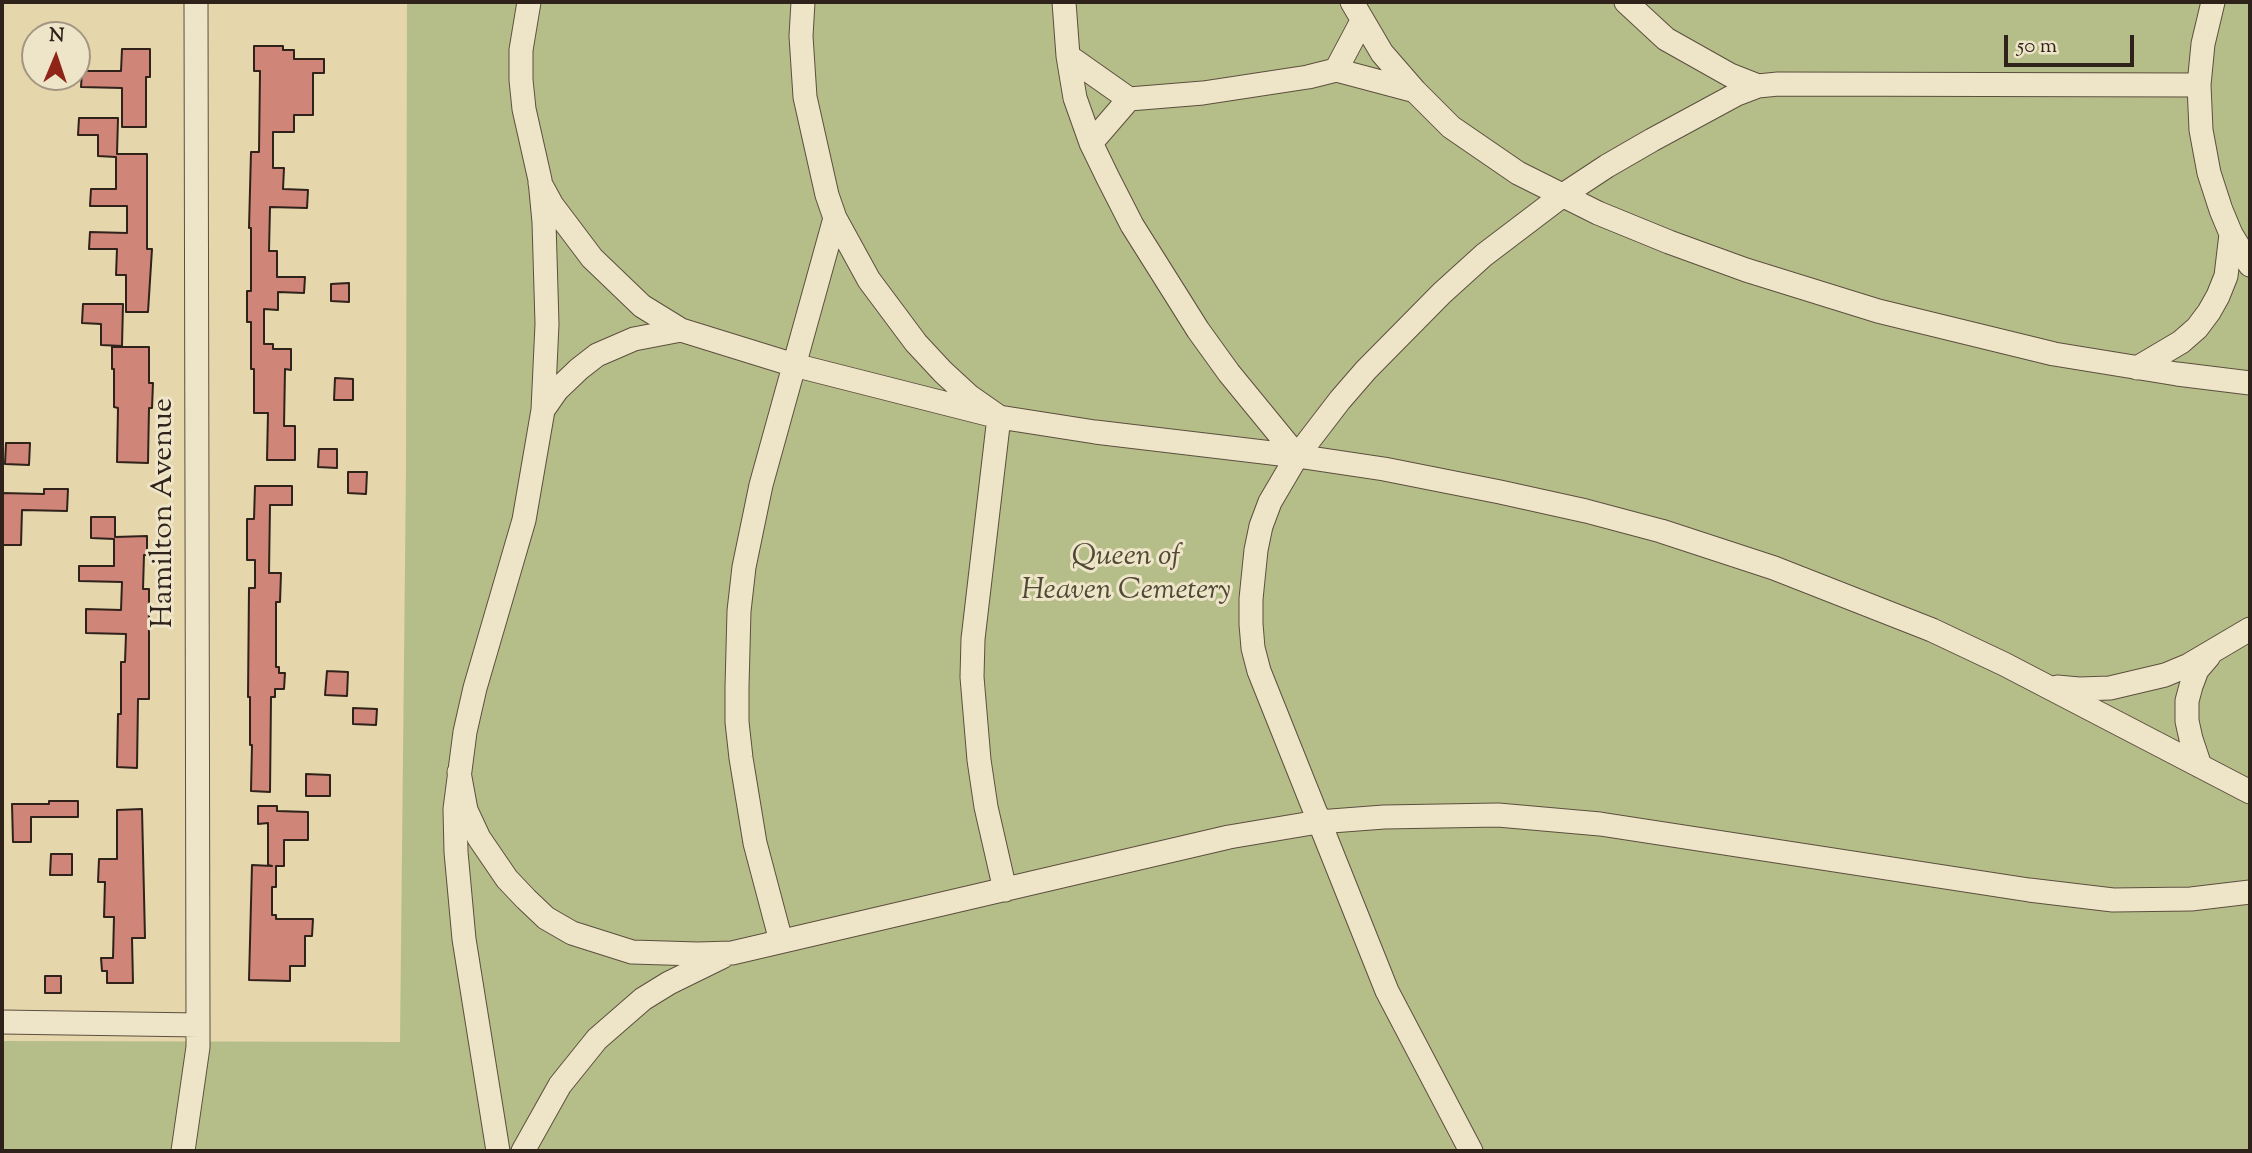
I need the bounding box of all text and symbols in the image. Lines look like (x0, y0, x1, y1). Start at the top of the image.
north arrow (21, 21, 91, 91)
scale bar (2007, 21, 2136, 65)
text: N (49, 23, 65, 50)
text: 50 m (2017, 32, 2057, 62)
street label: Hamilton Avenue (148, 398, 184, 628)
park label: Queen of Heaven Cemetery (1021, 541, 1231, 612)

